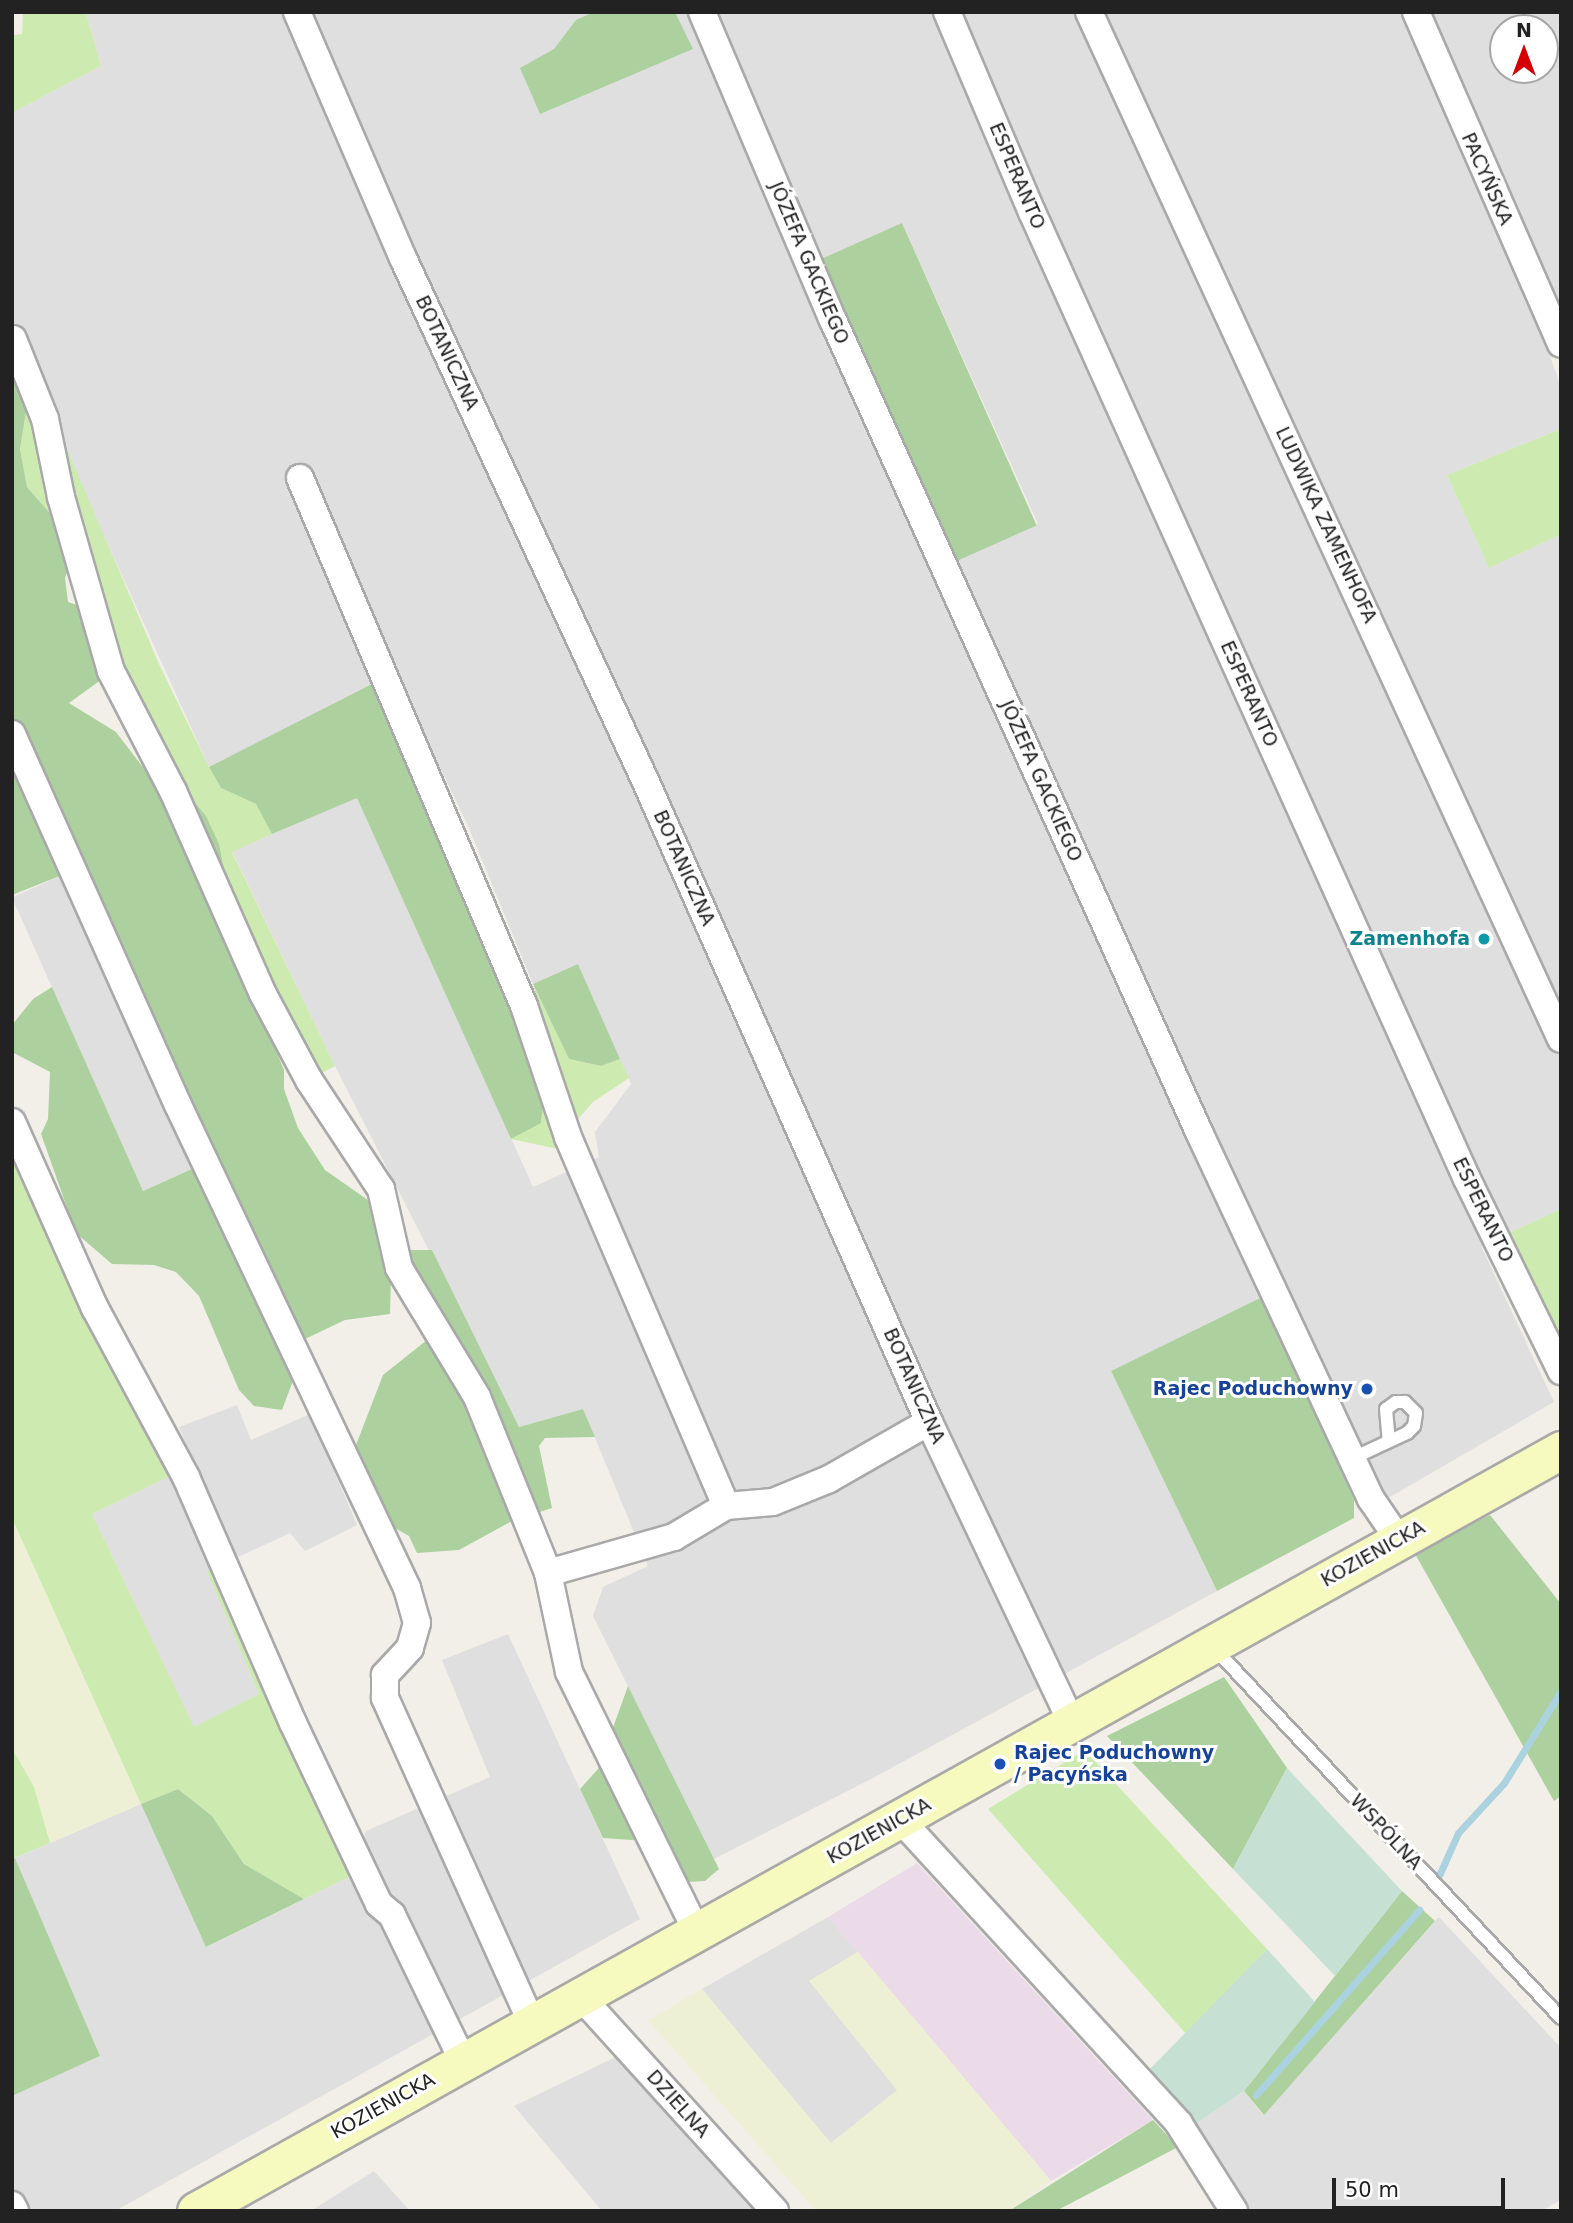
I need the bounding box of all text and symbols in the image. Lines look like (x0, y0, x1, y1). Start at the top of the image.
north arrow (1489, 14, 1559, 84)
text: N (1516, 19, 1532, 41)
street label: ESPERANTO (984, 119, 1050, 233)
street label: PACYŃSKA (1456, 129, 1518, 229)
street label: JÓZEFA GACKIEGO (764, 178, 854, 348)
street label: BOTANICZNA (410, 292, 484, 414)
street label: LUDWIKA ZAMENHOFA (1270, 423, 1382, 627)
street label: ESPERANTO (1215, 637, 1283, 751)
street label: JÓZEFA GACKIEGO (995, 697, 1087, 865)
street label: BOTANICZNA (648, 807, 720, 929)
place label: Zamenhofa (1350, 928, 1470, 950)
marker: Zamenhofa (1476, 931, 1492, 947)
street label: ESPERANTO (1448, 1154, 1518, 1266)
street label: BOTANICZNA (878, 1325, 950, 1447)
place label: Rajec Poduchowny (1153, 1378, 1353, 1400)
marker: Rajec Poduchowny (1359, 1381, 1375, 1397)
street label: KOZIENICKA (1317, 1516, 1429, 1592)
place label: Rajec Poduchowny / Pacyńska (1014, 1742, 1214, 1786)
marker: Rajec Poduchowny / Pacyńska (992, 1756, 1008, 1772)
street label: WSPÓLNA (1345, 1789, 1427, 1875)
street label: KOZIENICKA (823, 1793, 935, 1869)
street label: DZIELNA (642, 2066, 714, 2142)
street label: KOZIENICKA (327, 2068, 439, 2144)
scale bar (1335, 2164, 1508, 2208)
text: 50 m (1345, 2178, 1399, 2202)

